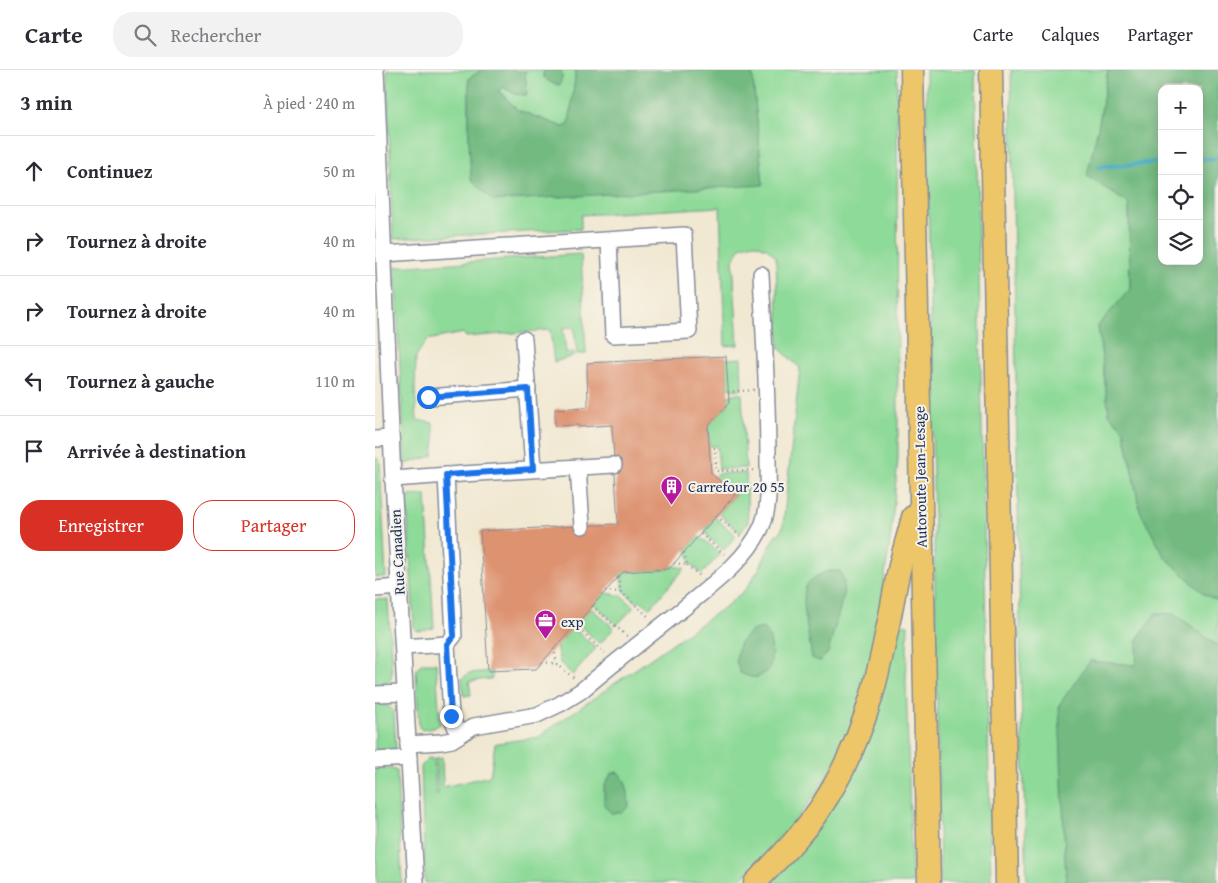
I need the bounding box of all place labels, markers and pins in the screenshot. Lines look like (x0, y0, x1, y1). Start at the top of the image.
building icon: Carrefour 20 55 (660, 474, 684, 505)
place label: Carrefour 20 55 (688, 476, 785, 497)
office icon: exp (533, 609, 557, 640)
place label: exp (561, 611, 584, 632)

